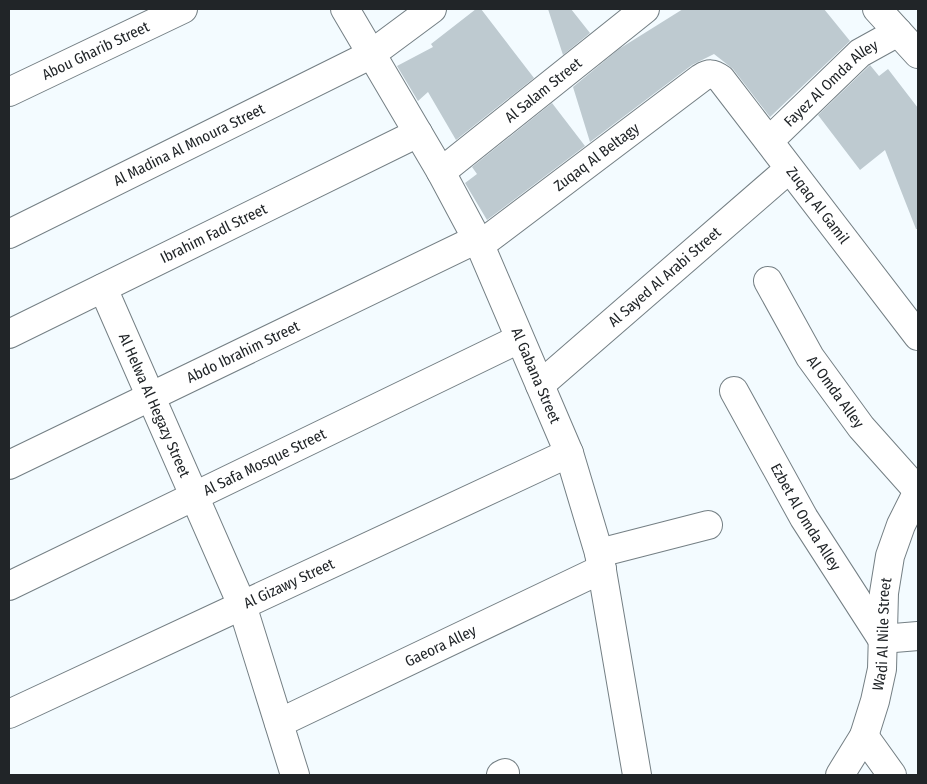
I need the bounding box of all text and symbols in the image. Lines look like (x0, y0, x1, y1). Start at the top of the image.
street label: Abou Gharib Street (39, 17, 152, 84)
street label: Fayez Al Omda Alley (780, 36, 881, 131)
street label: Al Salam Street (501, 54, 585, 126)
street label: Al Madina Al Mnoura Street (111, 100, 268, 190)
street label: Zuqaq Al Beltagy (550, 119, 643, 195)
street label: Zuqaq Al Gamil (783, 163, 853, 247)
street label: Ibrahim Fadl Street (157, 200, 270, 267)
street label: Al Sayed Al Arabi Street (605, 223, 725, 331)
street label: Abdo Ibrahim Street (184, 317, 303, 387)
street label: Al Gabana Street (507, 325, 564, 426)
street label: Al Helwa Al Hegazy Street (115, 330, 194, 480)
street label: Al Omda Alley (803, 352, 868, 432)
street label: Al Safa Mosque Street (200, 425, 329, 500)
street label: Ezbet Al Omda Alley (767, 460, 845, 574)
street label: Al Gizawy Street (241, 555, 337, 612)
street label: Wadi Al Nile Street (869, 576, 895, 692)
street label: Gaeora Alley (402, 621, 479, 671)

